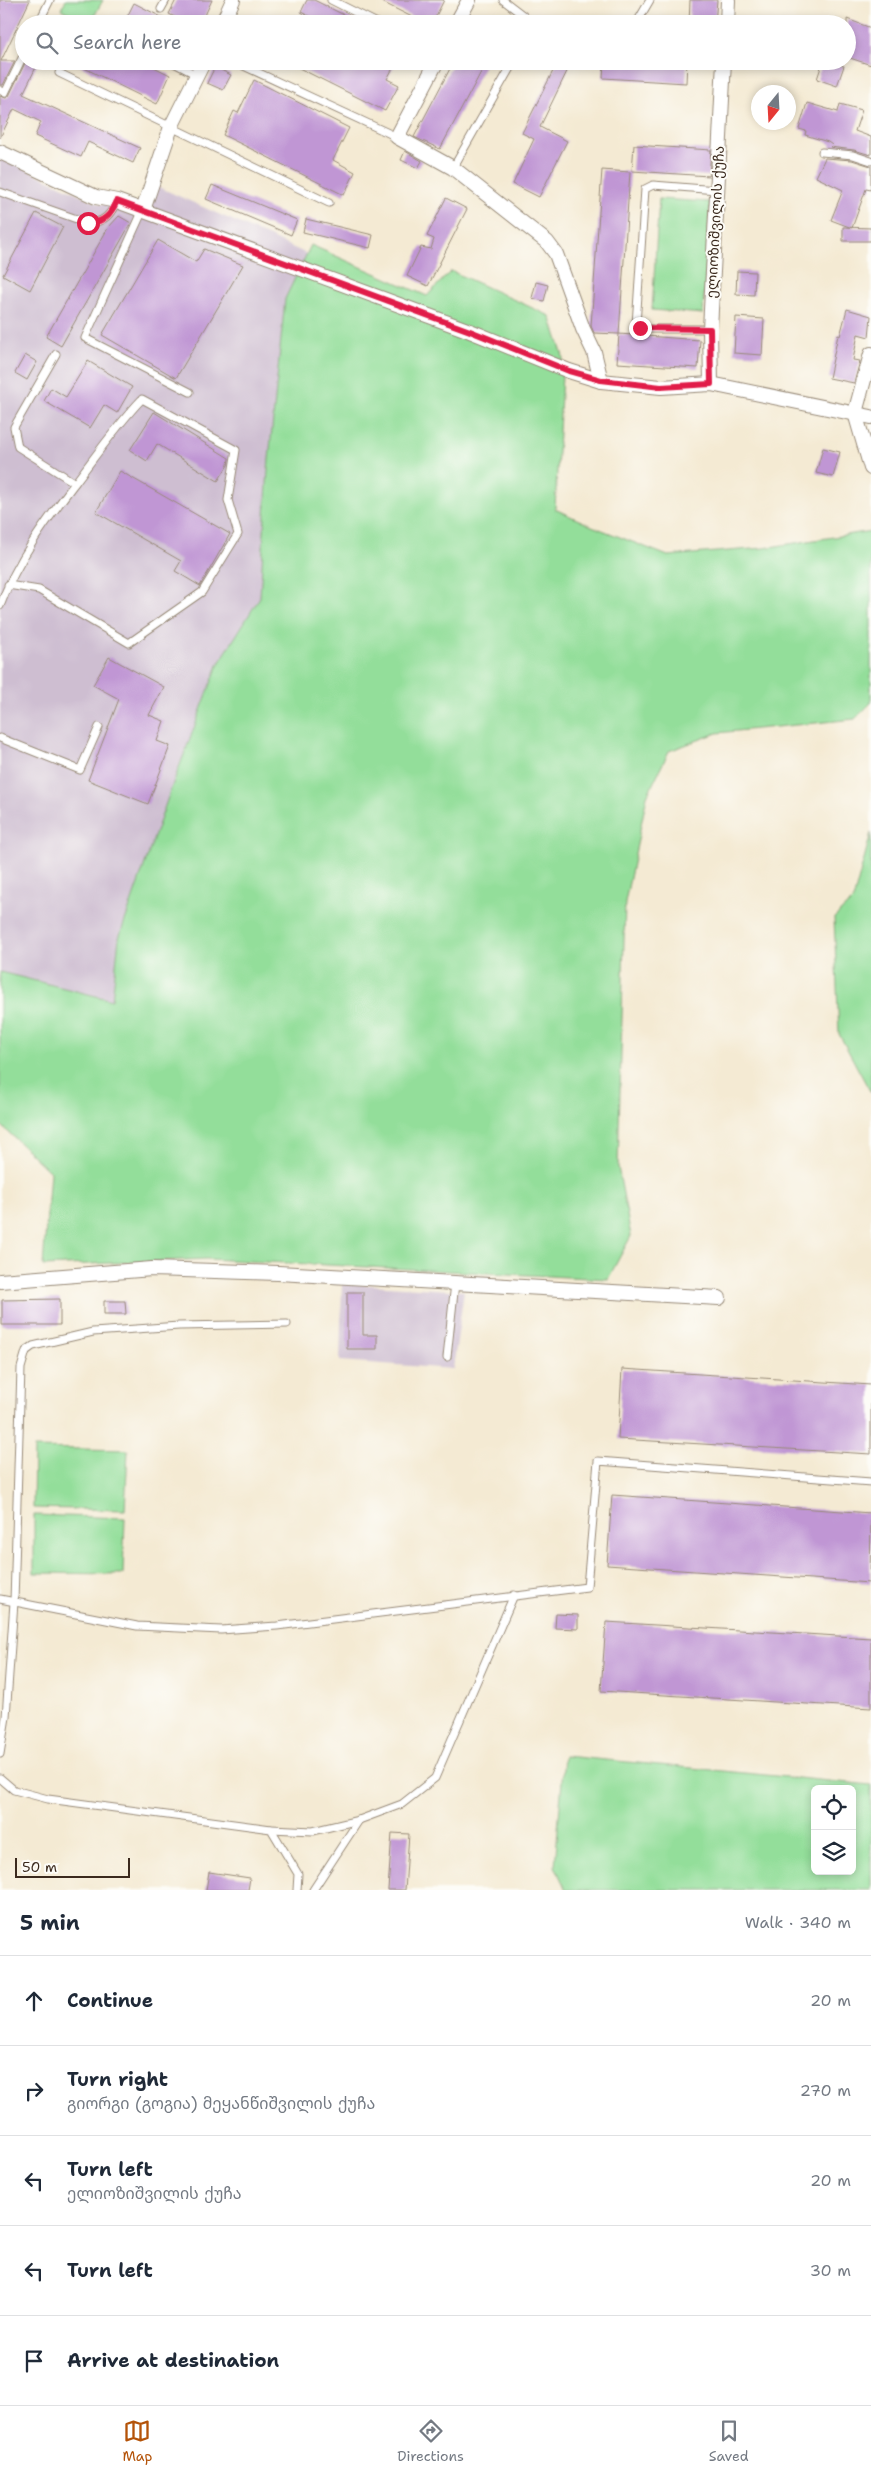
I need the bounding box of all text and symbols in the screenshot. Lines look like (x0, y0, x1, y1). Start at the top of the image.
search box (15, 15, 856, 70)
icon: search (33, 29, 61, 57)
text: Search here (73, 30, 182, 55)
north arrow (751, 85, 796, 130)
street label: ელიოზიშვილის ქუჩა (702, 145, 728, 299)
route start (77, 212, 100, 235)
route end (629, 317, 652, 340)
map controls (811, 1785, 856, 1875)
button: locate (811, 1785, 856, 1830)
button: layers (811, 1830, 856, 1875)
scale bar (15, 1855, 130, 1878)
text: 50 m (22, 1858, 57, 1876)
text: 5 min (20, 1909, 80, 1937)
text: Walk · 340 m (745, 1912, 851, 1933)
icon: ahead (20, 1987, 48, 2015)
text: Continue (67, 1988, 153, 2013)
text: 20 m (810, 1990, 851, 2011)
text: Turn right (67, 2067, 168, 2092)
icon: right (20, 2077, 48, 2105)
text: 270 m (800, 2080, 851, 2101)
text: გიორგი (გოგია) მეყანწიშვილის ქუჩა (67, 2093, 375, 2114)
text: Turn left (67, 2157, 153, 2182)
icon: left (20, 2167, 48, 2195)
text: 20 m (810, 2170, 851, 2191)
text: ელიოზიშვილის ქუჩა (67, 2183, 242, 2204)
icon: left (20, 2257, 48, 2285)
text: Turn left (67, 2258, 153, 2283)
text: 30 m (810, 2260, 851, 2281)
icon: arrive (20, 2347, 48, 2375)
text: Arrive at destination (67, 2348, 279, 2373)
tab: Map (122, 2417, 152, 2465)
tab: Directions (397, 2417, 464, 2465)
tab: Saved (709, 2417, 749, 2465)

